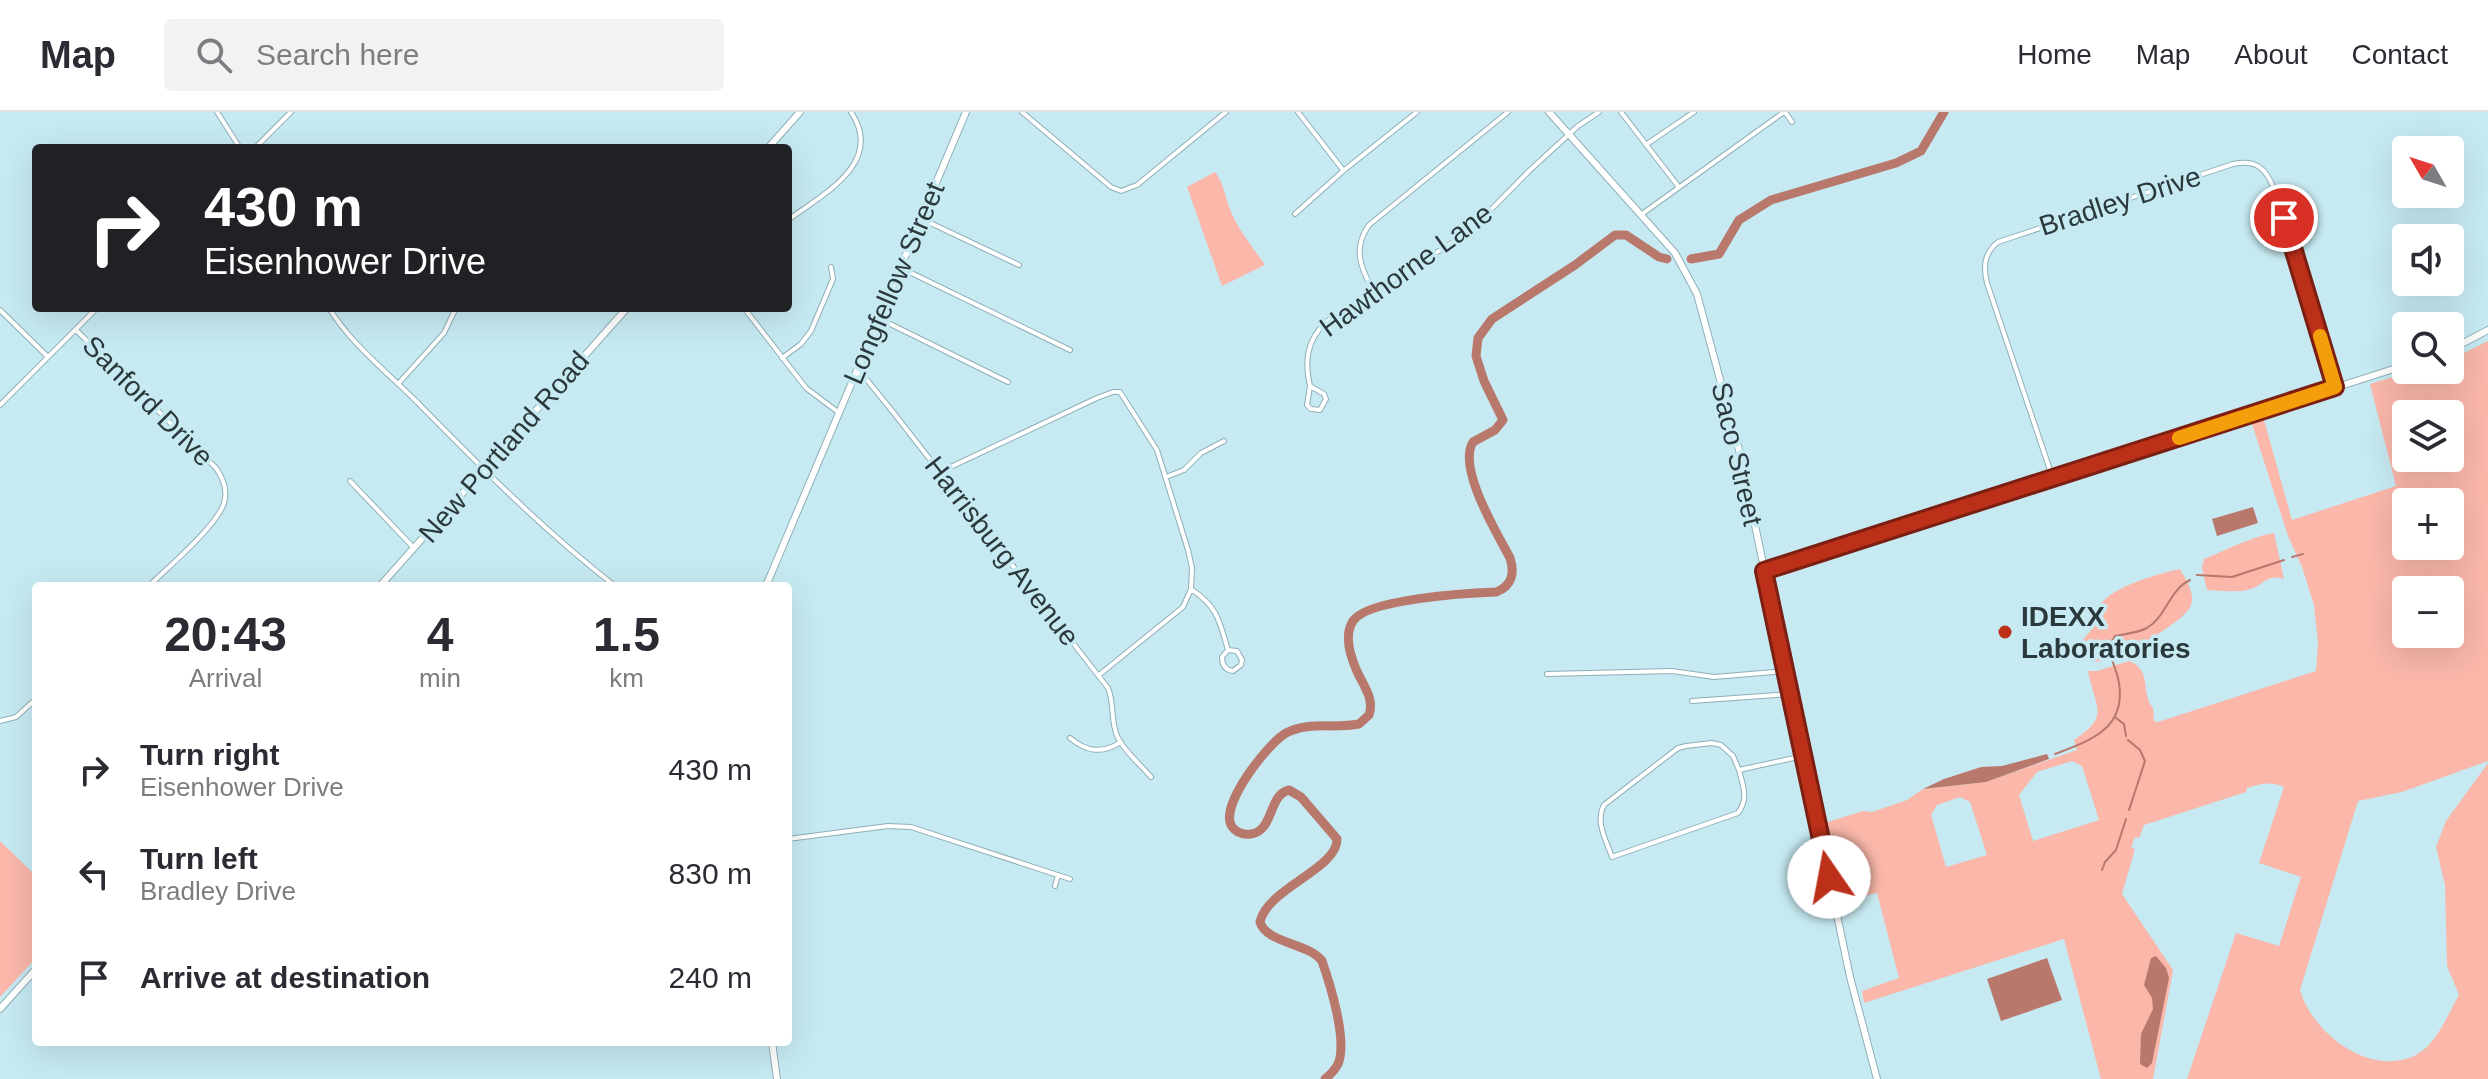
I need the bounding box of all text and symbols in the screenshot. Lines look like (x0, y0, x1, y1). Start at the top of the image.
search box (164, 19, 724, 91)
icon: search (192, 33, 236, 77)
text: Map (40, 34, 116, 76)
text: Search here (256, 38, 419, 71)
text: Home (2017, 39, 2092, 70)
text: Map (2136, 39, 2190, 70)
text: About (2234, 39, 2308, 70)
text: Contact (2352, 39, 2448, 70)
north arrow (2392, 136, 2464, 208)
map controls (2392, 136, 2464, 648)
street label: Bradley Drive (2035, 160, 2205, 242)
text: 430 m (204, 175, 363, 238)
icon: right (72, 176, 176, 280)
street label: Longfellow Street (837, 177, 951, 389)
pin (2250, 184, 2318, 252)
icon: arrive (2262, 196, 2306, 240)
street label: Hawthorne Lane (1314, 197, 1498, 343)
button: sound (2392, 224, 2464, 296)
text: Eisenhower Drive (204, 241, 486, 282)
button: search (2392, 312, 2464, 384)
street label: Sanford Drive (77, 330, 219, 472)
street label: New Portland Road (413, 345, 595, 549)
street label: Saco Street (1705, 379, 1769, 529)
button: layers (2392, 400, 2464, 472)
street label: Harrisburg Avenue (919, 450, 1085, 652)
button: + (2392, 488, 2464, 560)
button: − (2392, 576, 2464, 648)
place label: IDEXX Laboratories (2021, 601, 2191, 664)
text: 20:43 (164, 608, 287, 661)
text: 4 (427, 608, 453, 661)
text: 1.5 (593, 608, 660, 661)
marker: IDEXX Laboratories (1996, 623, 2014, 641)
text: Arrival (189, 663, 262, 693)
text: min (419, 663, 461, 693)
text: km (609, 663, 644, 693)
text: Turn right (140, 738, 279, 771)
icon: right (72, 748, 116, 792)
text: 430 m (669, 753, 752, 786)
text: Eisenhower Drive (140, 772, 344, 802)
position arrow (1787, 835, 1871, 919)
text: Turn left (140, 842, 258, 875)
icon: left (72, 852, 116, 896)
text: 830 m (669, 857, 752, 890)
text: Bradley Drive (140, 876, 296, 906)
icon: arrive (72, 956, 116, 1000)
text: Arrive at destination (140, 961, 430, 994)
text: 240 m (669, 961, 752, 994)

